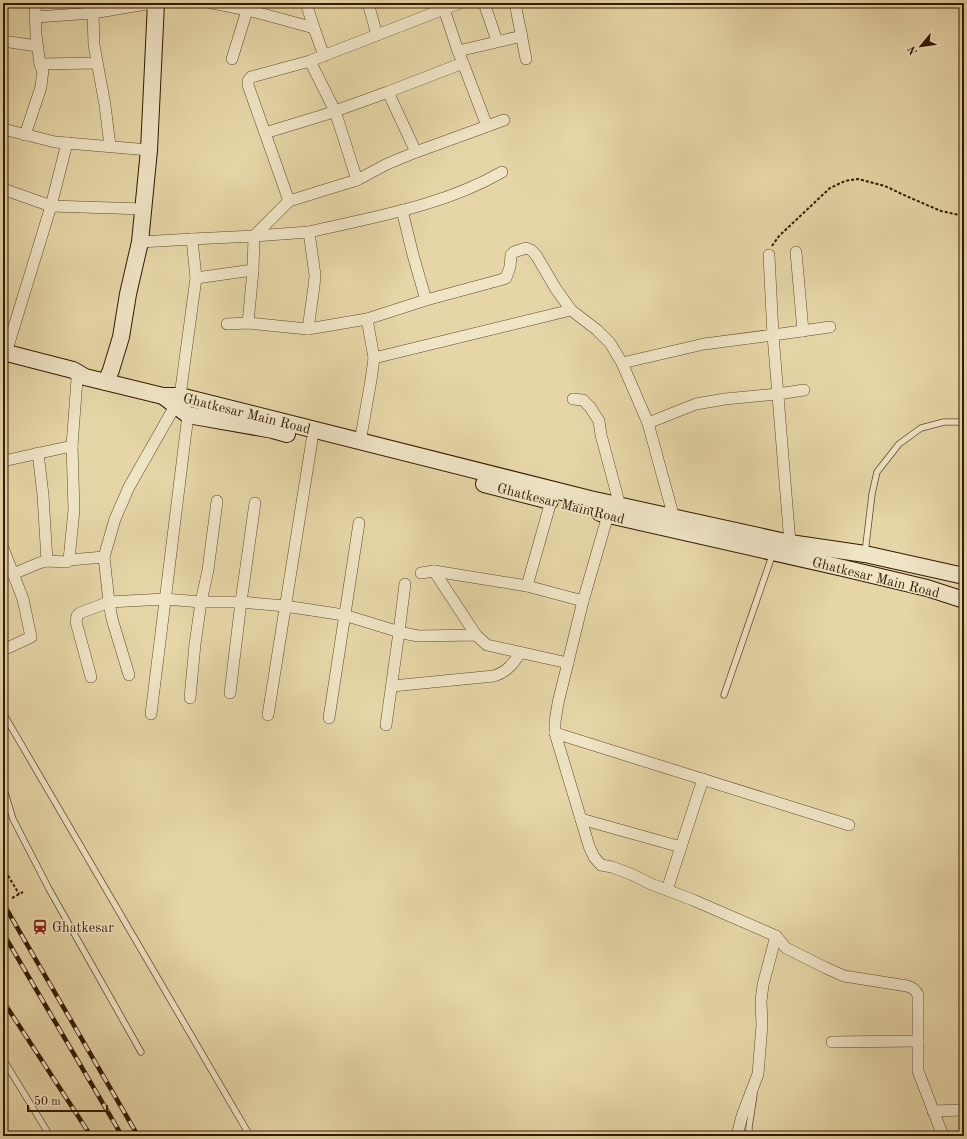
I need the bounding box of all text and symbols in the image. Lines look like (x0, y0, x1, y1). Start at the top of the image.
north arrow (901, 26, 941, 66)
text: N (906, 43, 920, 56)
street label: Ghatkesar Main Road (182, 391, 312, 437)
street label: Ghatkesar Main Road (496, 481, 626, 527)
street label: Ghatkesar Main Road (811, 555, 941, 601)
station icon: Ghatkesar (31, 918, 49, 936)
place label: Ghatkesar (52, 921, 114, 935)
scale bar (28, 1087, 107, 1113)
text: 50 m (34, 1095, 61, 1108)

